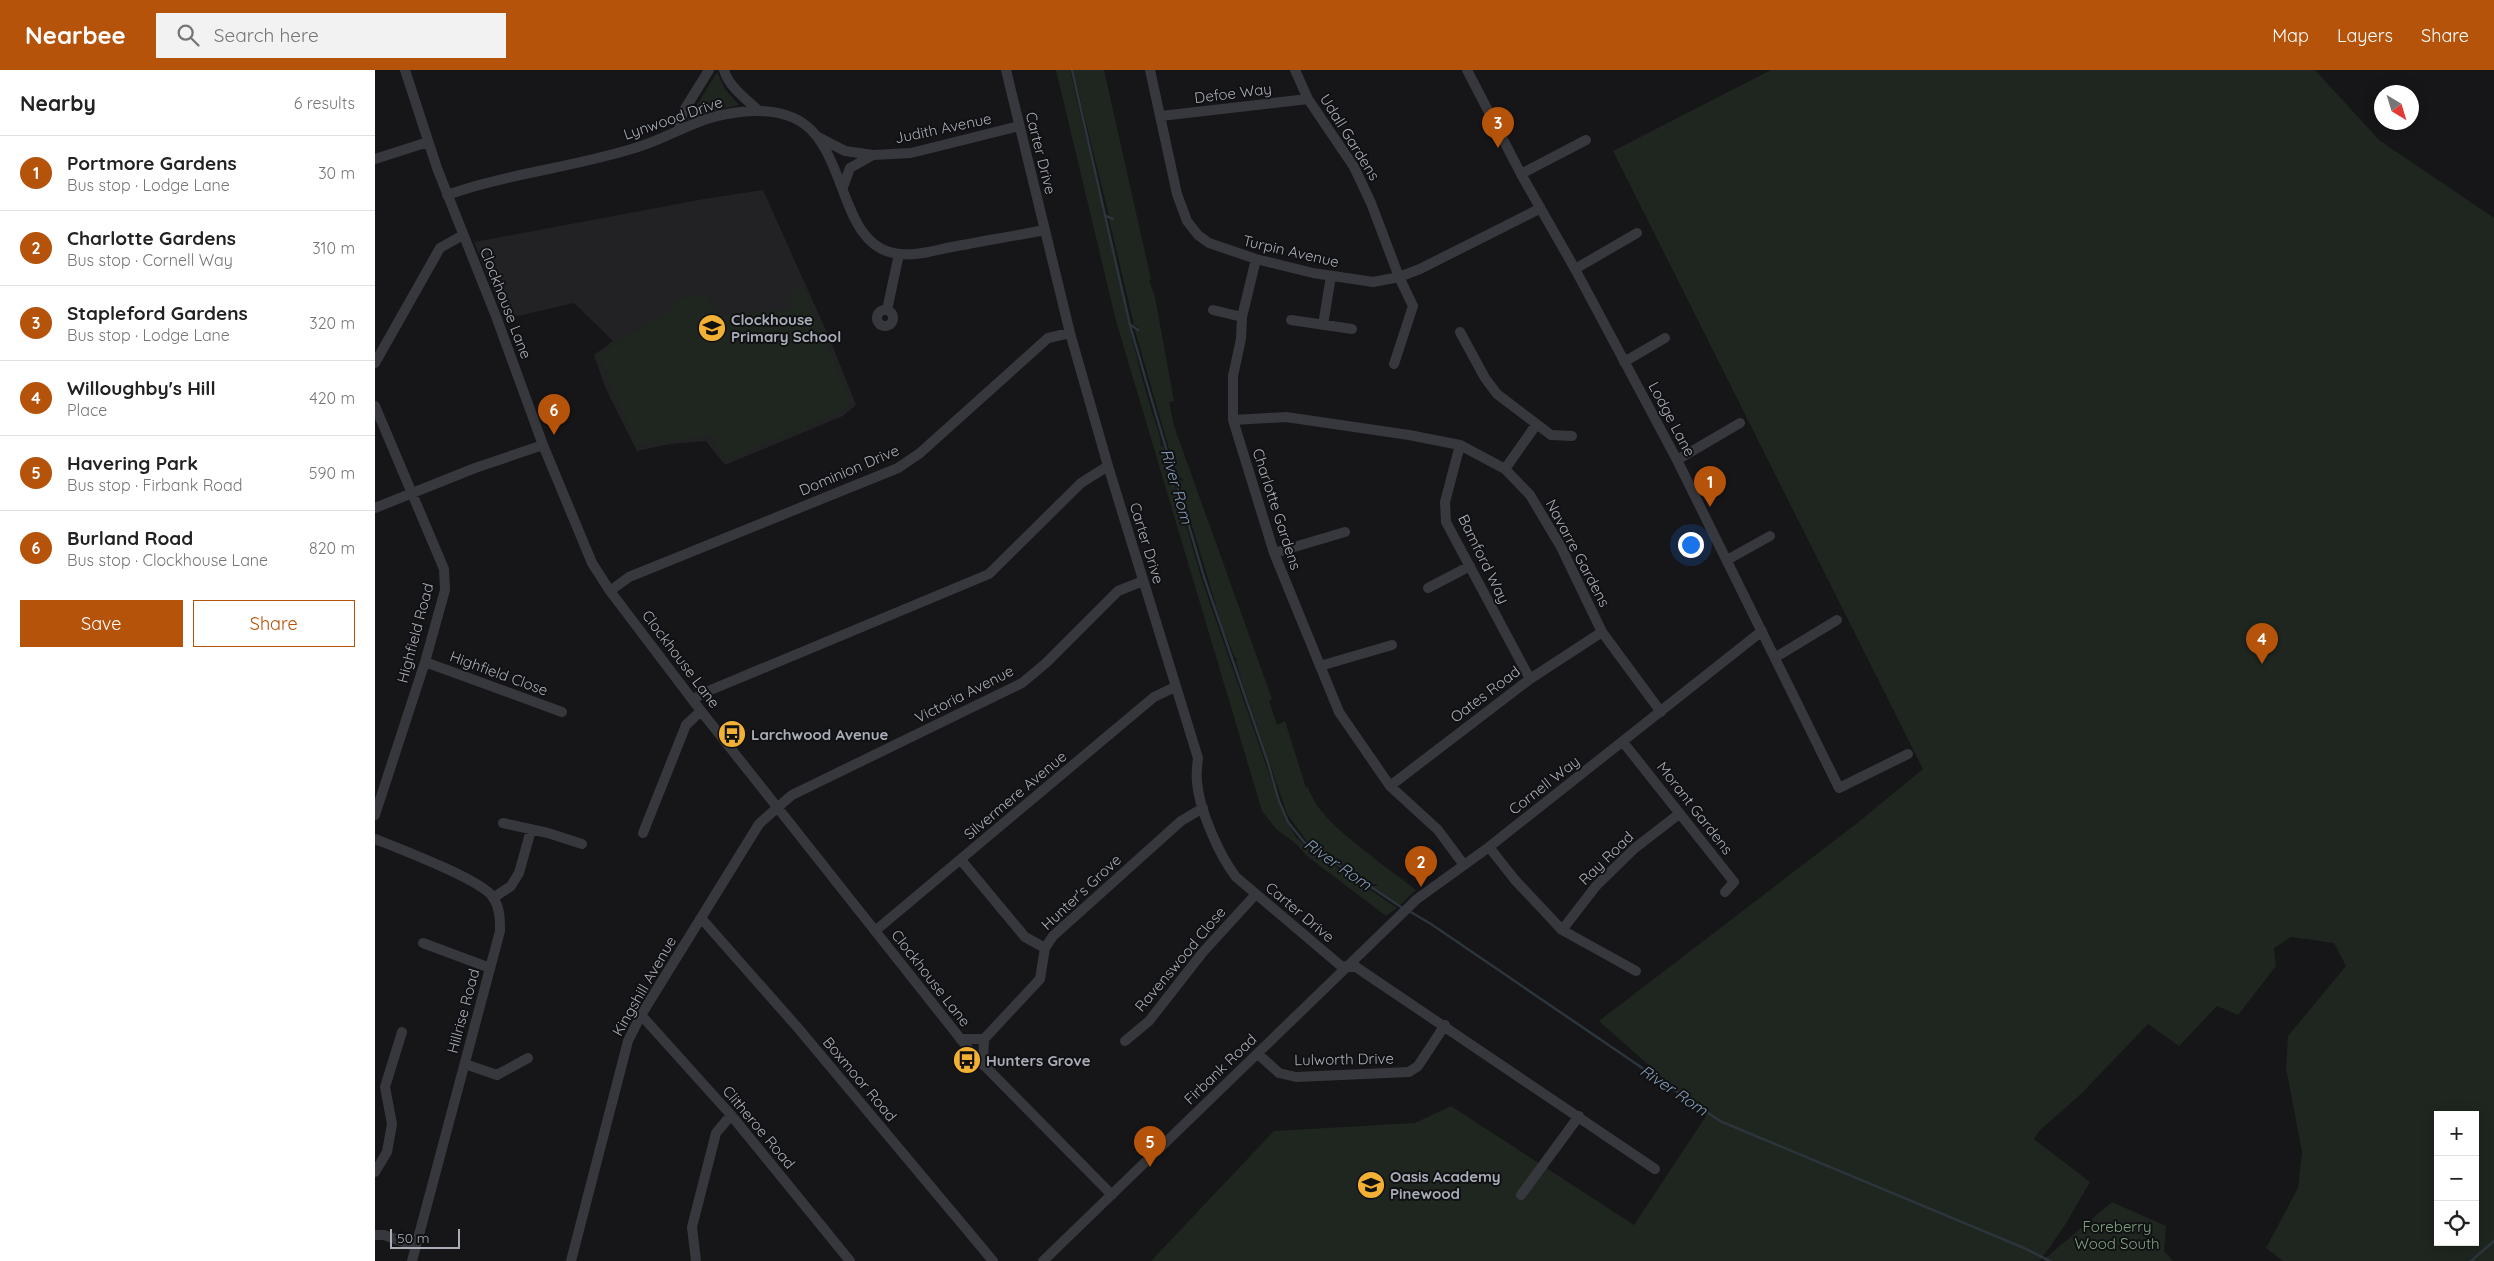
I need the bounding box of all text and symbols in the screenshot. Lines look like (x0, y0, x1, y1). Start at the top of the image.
search box (156, 13, 506, 58)
text: Nearbee (25, 20, 126, 50)
icon: search (174, 21, 202, 49)
text: Search here (214, 23, 319, 47)
text: Map (2272, 24, 2309, 47)
text: Layers (2337, 24, 2393, 47)
text: Share (2421, 24, 2469, 47)
street label: Defoe Way (1193, 79, 1273, 107)
north arrow (2374, 85, 2419, 130)
text: Nearby (20, 90, 96, 116)
street label: Udall Gardens (1316, 90, 1384, 184)
street label: Lynwood Drive (621, 92, 725, 144)
text: 6 results (294, 93, 355, 113)
pin: 3 (1482, 107, 1514, 148)
street label: Judith Avenue (893, 108, 993, 148)
street label: Carter Drive (1022, 110, 1060, 196)
text: Portmore Gardens (67, 151, 237, 175)
text: 1 (33, 163, 39, 183)
text: 30 m (318, 163, 355, 183)
text: Bus stop · Lodge Lane (67, 175, 230, 195)
text: Charlotte Gardens (67, 226, 236, 250)
street label: Turpin Avenue (1241, 231, 1341, 271)
text: 2 (31, 238, 41, 258)
text: 310 m (312, 238, 355, 258)
street label: Clockhouse Lane (476, 245, 536, 361)
text: Bus stop · Cornell Way (67, 250, 233, 270)
text: Stapleford Gardens (67, 301, 248, 325)
place label: Clockhouse Primary School (731, 310, 841, 346)
text: 3 (32, 313, 40, 333)
text: 320 m (309, 313, 355, 333)
school or university icon: Clockhouse Primary School (697, 313, 727, 343)
text: Bus stop · Lodge Lane (67, 325, 230, 345)
text: Willoughby's Hill (67, 376, 216, 400)
street label: Lodge Lane (1644, 378, 1700, 460)
text: 4 (31, 388, 41, 408)
text: 420 m (309, 388, 355, 408)
pin: 6 (538, 394, 570, 435)
text: Place (67, 400, 107, 420)
street label: Dominion Drive (796, 440, 902, 500)
water label: River Rom (1157, 446, 1197, 526)
street label: Charlotte Gardens (1248, 446, 1306, 572)
text: Havering Park (67, 451, 198, 475)
text: 5 (31, 463, 41, 483)
text: 590 m (309, 463, 355, 483)
pin: 1 (1694, 466, 1726, 507)
text: Bus stop · Firbank Road (67, 475, 242, 495)
street label: Navarre Gardens (1542, 496, 1614, 610)
street label: Carter Drive (1126, 500, 1168, 586)
street label: Bamford Way (1454, 511, 1514, 607)
text: Burland Road (67, 526, 193, 550)
your location (1678, 532, 1704, 558)
text: 6 (32, 538, 40, 558)
text: 820 m (309, 538, 355, 558)
text: Bus stop · Clockhouse Lane (67, 550, 268, 570)
street label: Highfield Road (393, 581, 437, 685)
button: Save (20, 600, 183, 647)
button: Share (193, 600, 355, 647)
street label: Clockhouse Lane (638, 606, 724, 712)
pin: 4 (2246, 623, 2278, 664)
street label: Highfield Close (447, 646, 551, 700)
street label: Victoria Avenue (911, 661, 1017, 727)
street label: Oates Road (1446, 662, 1524, 726)
bus stop icon: Larchwood Avenue (717, 719, 747, 749)
place label: Larchwood Avenue (751, 725, 889, 744)
street label: Silvermere Avenue (960, 746, 1070, 844)
street label: Cornell Way (1505, 751, 1583, 819)
street label: Morant Gardens (1653, 758, 1737, 858)
street label: Ray Road (1575, 827, 1637, 889)
water label: River Rom (1301, 834, 1376, 895)
pin: 2 (1405, 846, 1437, 887)
street label: Hunter's Grove (1037, 850, 1125, 934)
street label: Carter Drive (1262, 878, 1338, 946)
street label: Ravenswood Close (1131, 903, 1229, 1015)
street label: Clockhouse Lane (887, 926, 975, 1030)
street label: Kingshill Avenue (608, 933, 680, 1039)
street label: Hillrise Road (443, 967, 483, 1055)
street label: Firbank Road (1180, 1030, 1260, 1108)
street label: Boxmoor Road (819, 1033, 901, 1125)
bus stop icon: Hunters Grove (952, 1045, 982, 1075)
street label: Lulworth Drive (1294, 1049, 1394, 1069)
place label: Hunters Grove (986, 1051, 1091, 1070)
water label: River Rom (1636, 1060, 1712, 1120)
street label: Clitheroe Road (719, 1082, 799, 1172)
map controls (2434, 1111, 2479, 1246)
button: + (2434, 1111, 2479, 1156)
pin: 5 (1134, 1126, 1166, 1167)
button: − (2434, 1156, 2479, 1201)
place label: Oasis Academy Pinewood (1390, 1167, 1501, 1203)
school or university icon: Oasis Academy Pinewood (1356, 1170, 1386, 1200)
button: locate (2434, 1201, 2479, 1246)
park label: Foreberry Wood South (2074, 1217, 2160, 1253)
scale bar (390, 1226, 460, 1249)
text: 50 m (397, 1229, 430, 1247)

